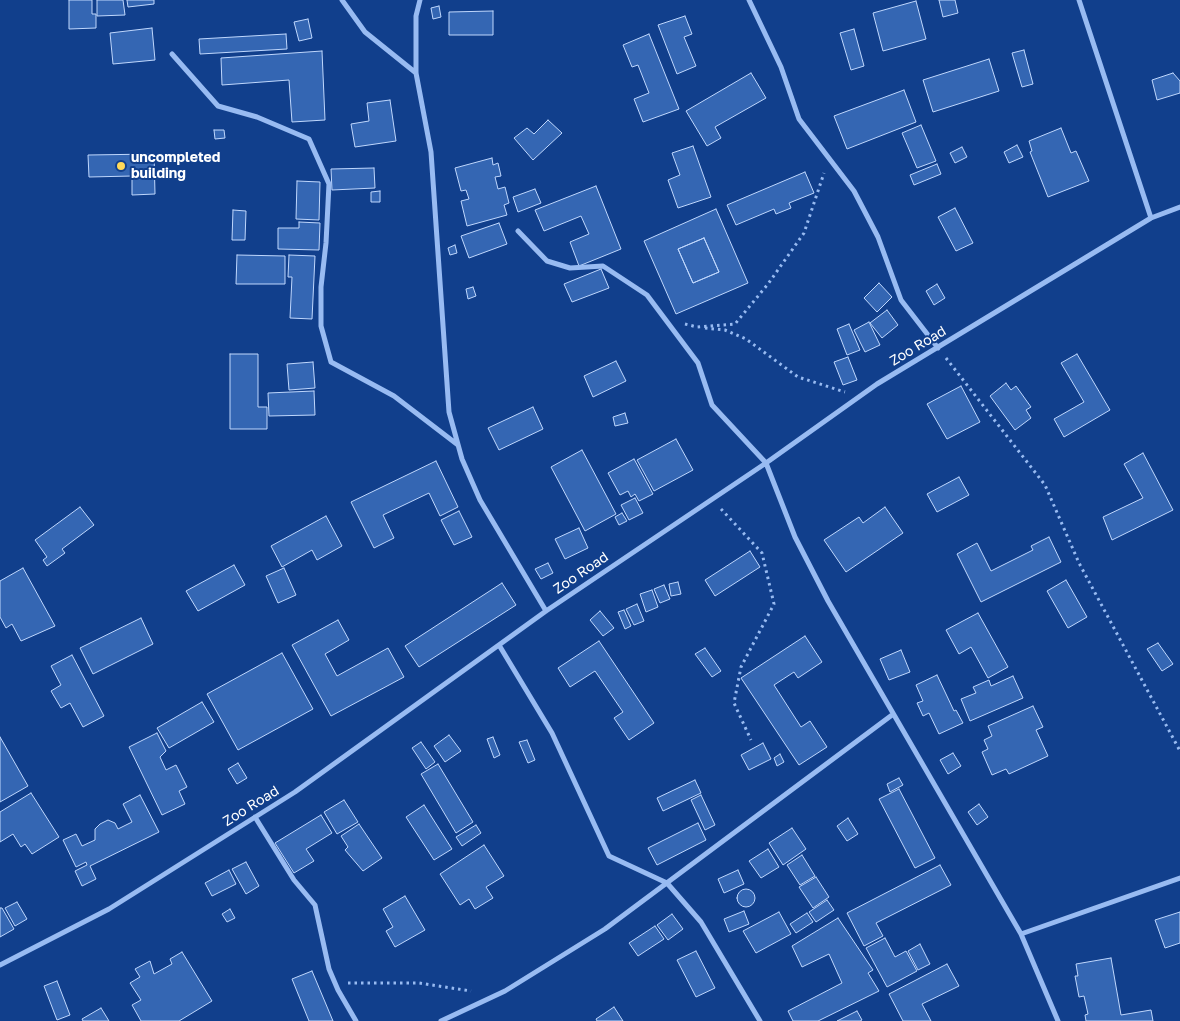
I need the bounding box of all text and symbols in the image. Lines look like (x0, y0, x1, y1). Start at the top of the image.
place label: uncompleted building (131, 150, 220, 182)
marker: uncompleted building (115, 160, 127, 172)
street label: Zoo Road (887, 323, 949, 369)
street label: Zoo Road (550, 548, 612, 598)
street label: Zoo Road (220, 782, 282, 830)

